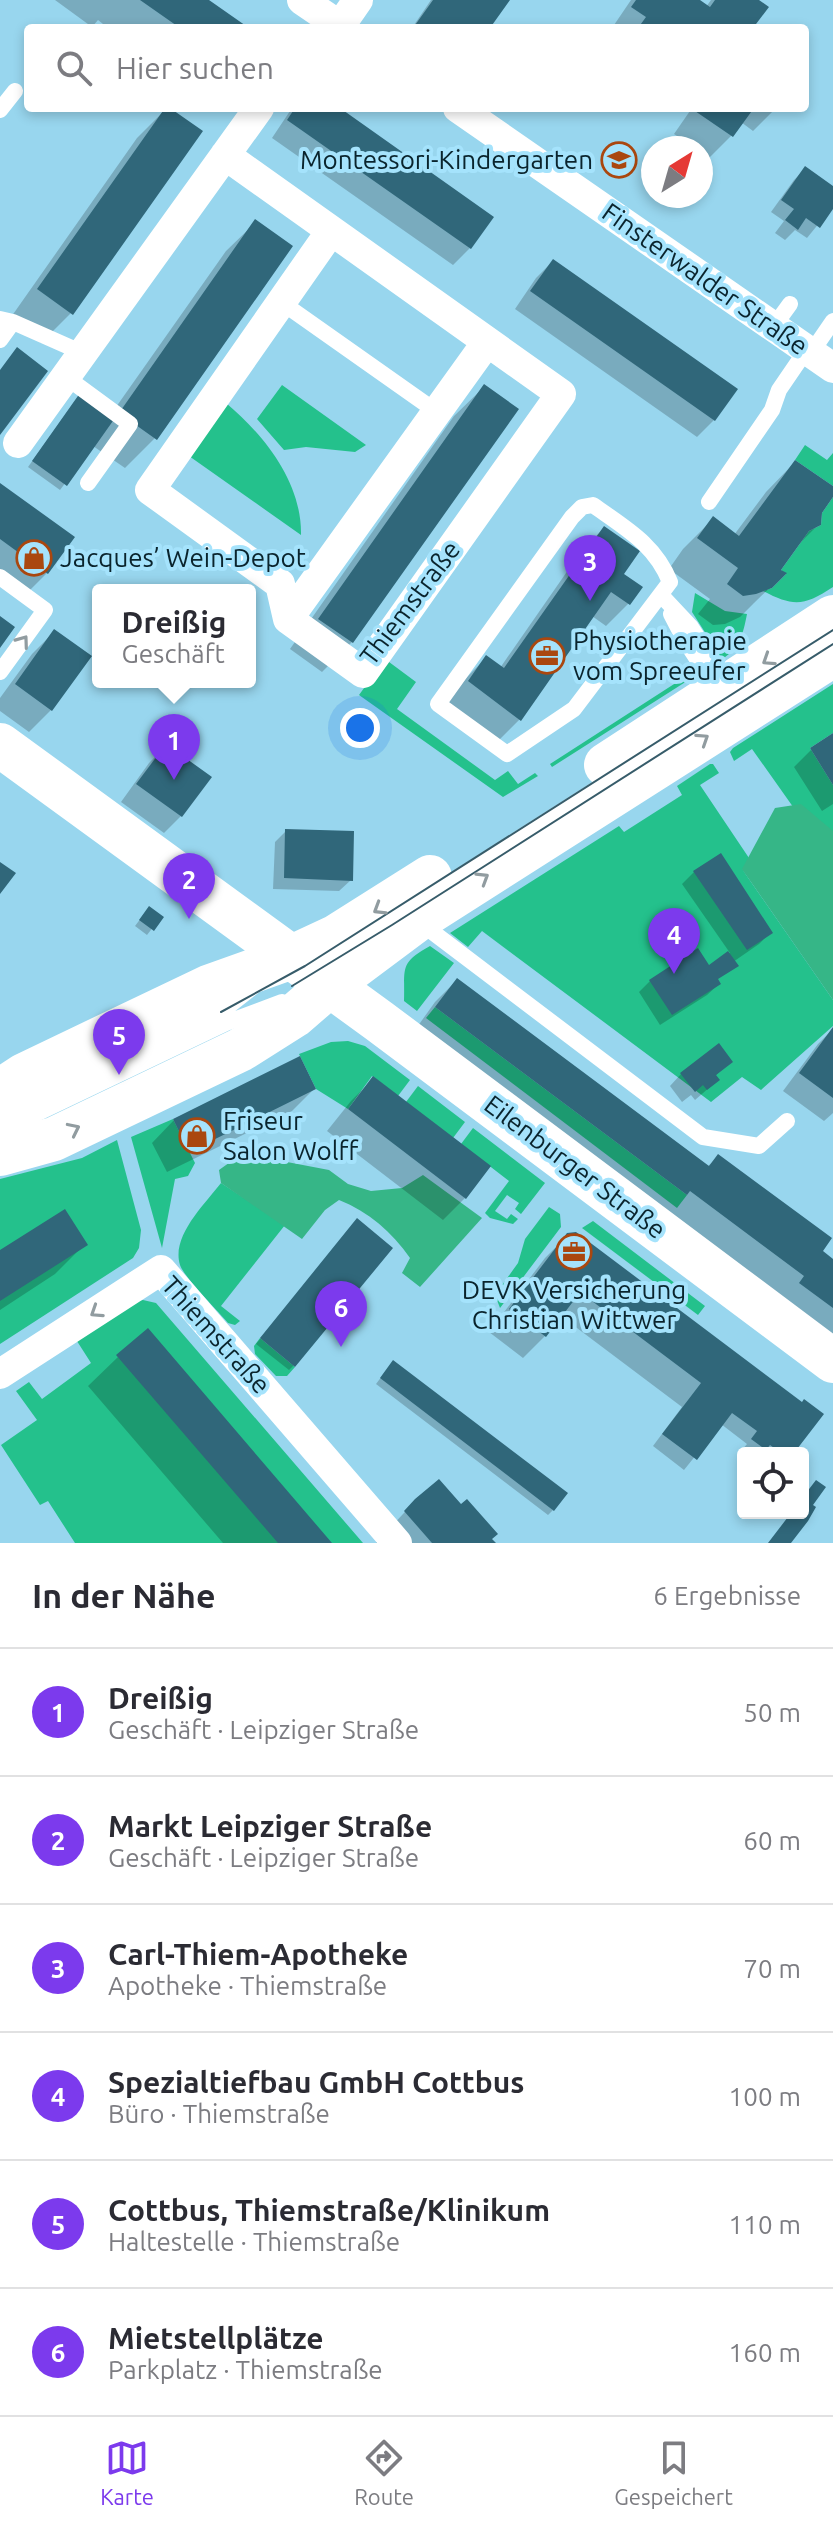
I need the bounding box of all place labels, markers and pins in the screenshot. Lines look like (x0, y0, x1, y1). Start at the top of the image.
school or university icon: Montessori-Kindergarten (600, 141, 638, 179)
place label: Montessori-Kindergarten (300, 145, 593, 174)
pin: 3 (564, 535, 616, 601)
shop icon: Jacques’ Wein-Depot (15, 539, 53, 577)
place label: Jacques’ Wein-Depot (60, 543, 306, 572)
place label: Physiotherapie vom Spreeufer (573, 626, 747, 685)
office icon: Physiotherapie vom Spreeufer (528, 637, 566, 675)
pin: 1 (148, 714, 200, 780)
pin: 2 (163, 853, 215, 919)
pin: 4 (648, 908, 700, 974)
pin: 5 (93, 1009, 145, 1075)
place label: Friseur Salon Wolff (223, 1106, 359, 1165)
shop icon: Friseur Salon Wolff (178, 1117, 216, 1155)
office icon: DEVK Versicherung Christian Wittwer (555, 1233, 593, 1271)
place label: DEVK Versicherung Christian Wittwer (462, 1275, 686, 1334)
pin: 6 (315, 1281, 367, 1347)

